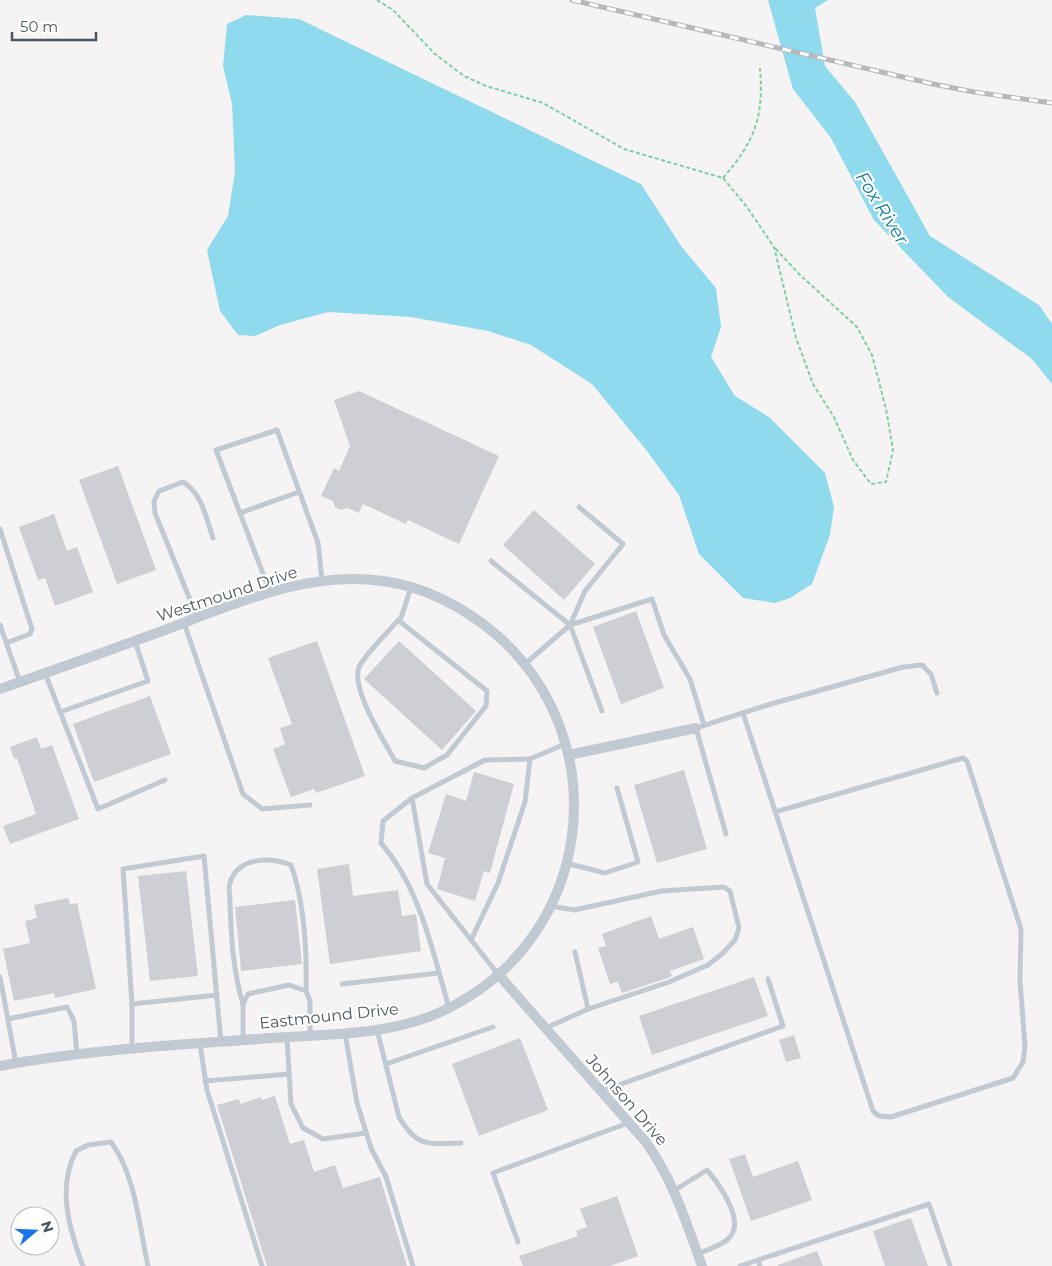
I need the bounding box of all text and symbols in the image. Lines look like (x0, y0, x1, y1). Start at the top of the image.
scale bar (12, 10, 96, 42)
text: 50 m (20, 17, 58, 36)
water label: Fox River (851, 167, 913, 249)
street label: Westmound Drive (154, 562, 300, 626)
street label: Eastmound Drive (258, 999, 400, 1033)
street label: Johnson Drive (582, 1050, 672, 1149)
north arrow (10, 1206, 60, 1256)
text: N (37, 1218, 58, 1235)

